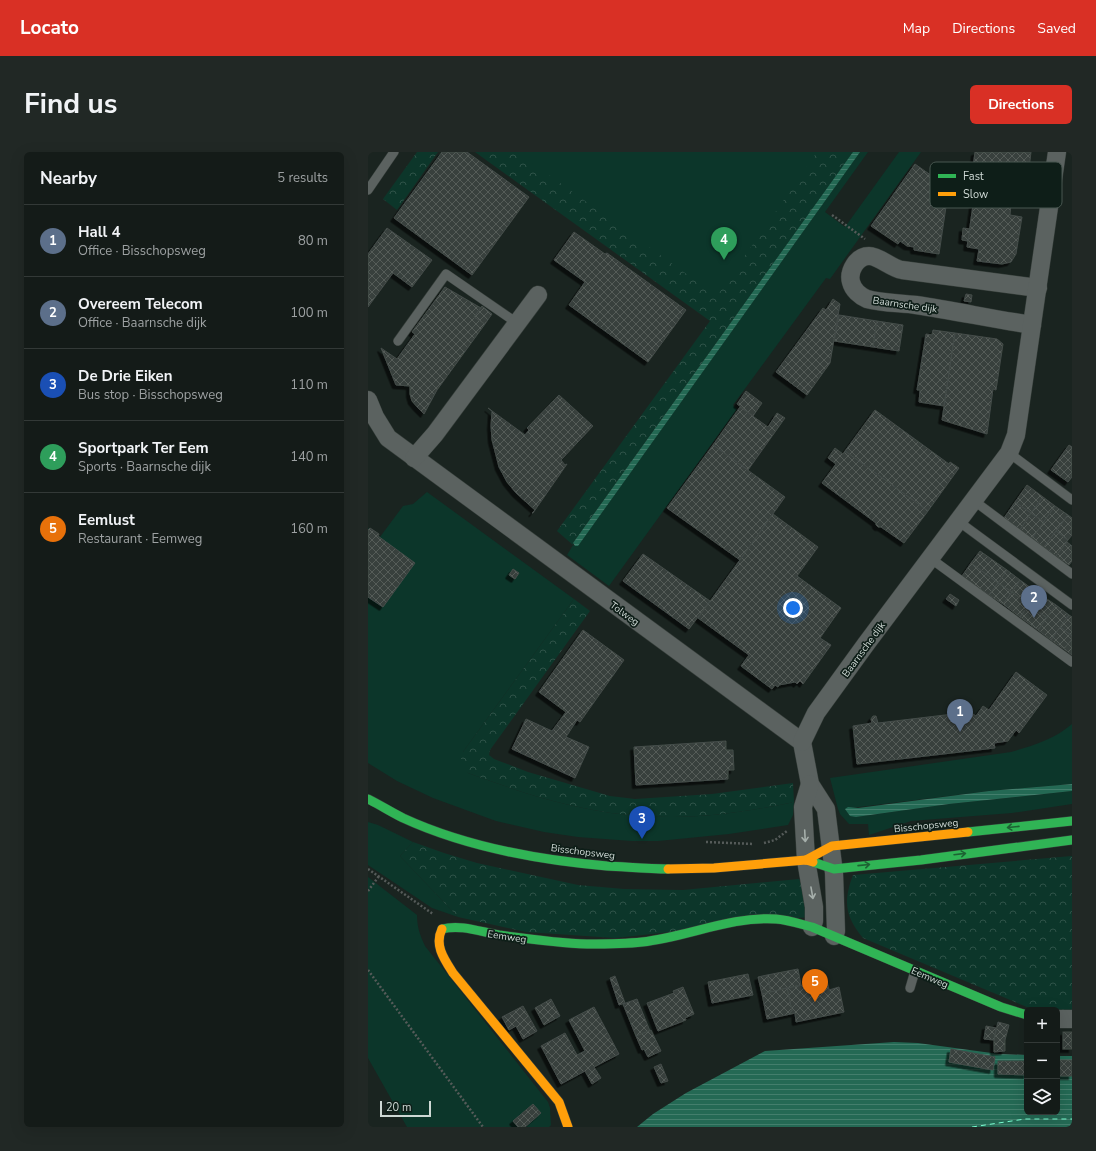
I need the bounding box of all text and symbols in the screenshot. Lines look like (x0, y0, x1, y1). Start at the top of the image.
text: Locato (20, 15, 79, 41)
text: Map (903, 19, 930, 38)
text: Directions (952, 19, 1015, 38)
text: Saved (1037, 19, 1076, 38)
text: Find us (24, 85, 118, 123)
button: Directions (970, 85, 1072, 124)
legend (930, 162, 1062, 208)
text: Nearby (40, 167, 97, 190)
text: 5 results (277, 169, 328, 187)
text: Fast (963, 169, 984, 184)
text: Slow (963, 187, 988, 202)
text: Hall 4 (78, 222, 120, 242)
pin: 4 (711, 227, 737, 260)
text: 1 (49, 232, 57, 250)
text: 80 m (298, 232, 328, 250)
text: Office · Bisschopsweg (78, 242, 206, 260)
text: Overeem Telecom (78, 294, 203, 314)
street label: Baarnsche dijk (872, 294, 939, 317)
text: 2 (49, 304, 57, 322)
text: 100 m (290, 304, 328, 322)
text: Office · Baarnsche dijk (78, 314, 207, 332)
text: De Drie Eiken (78, 366, 173, 386)
text: 3 (49, 376, 57, 394)
text: 110 m (290, 376, 328, 394)
text: Bus stop · Bisschopsweg (78, 386, 223, 404)
text: Sportpark Ter Eem (78, 438, 209, 458)
text: 4 (49, 448, 57, 466)
text: 140 m (290, 448, 328, 466)
text: Sports · Baarnsche dijk (78, 458, 211, 476)
text: Eemlust (78, 510, 135, 530)
text: 5 (49, 520, 57, 538)
text: 160 m (290, 520, 328, 538)
text: Restaurant · Eemweg (78, 530, 202, 548)
pin: 2 (1021, 585, 1047, 618)
street label: Tolweg (607, 598, 642, 629)
your location (783, 598, 803, 618)
street label: Baarnsche dijk (839, 618, 889, 680)
pin: 1 (947, 699, 973, 732)
pin: 3 (629, 806, 655, 839)
street label: Bisschopsweg (893, 816, 959, 836)
one-way arrow (1007, 823, 1020, 831)
one-way arrow (801, 829, 808, 842)
street label: Bisschopsweg (550, 841, 616, 863)
one-way arrow (953, 851, 966, 858)
one-way arrow (857, 862, 870, 869)
one-way arrow (808, 887, 816, 900)
street label: Eemweg (486, 927, 527, 947)
street label: Eemweg (909, 964, 950, 992)
pin: 5 (802, 969, 828, 1002)
map controls (1024, 1007, 1060, 1115)
button: + (1024, 1007, 1060, 1043)
button: − (1024, 1043, 1060, 1079)
button: layers (1024, 1079, 1060, 1115)
scale bar (380, 1099, 431, 1118)
text: 20 m (386, 1100, 411, 1115)

